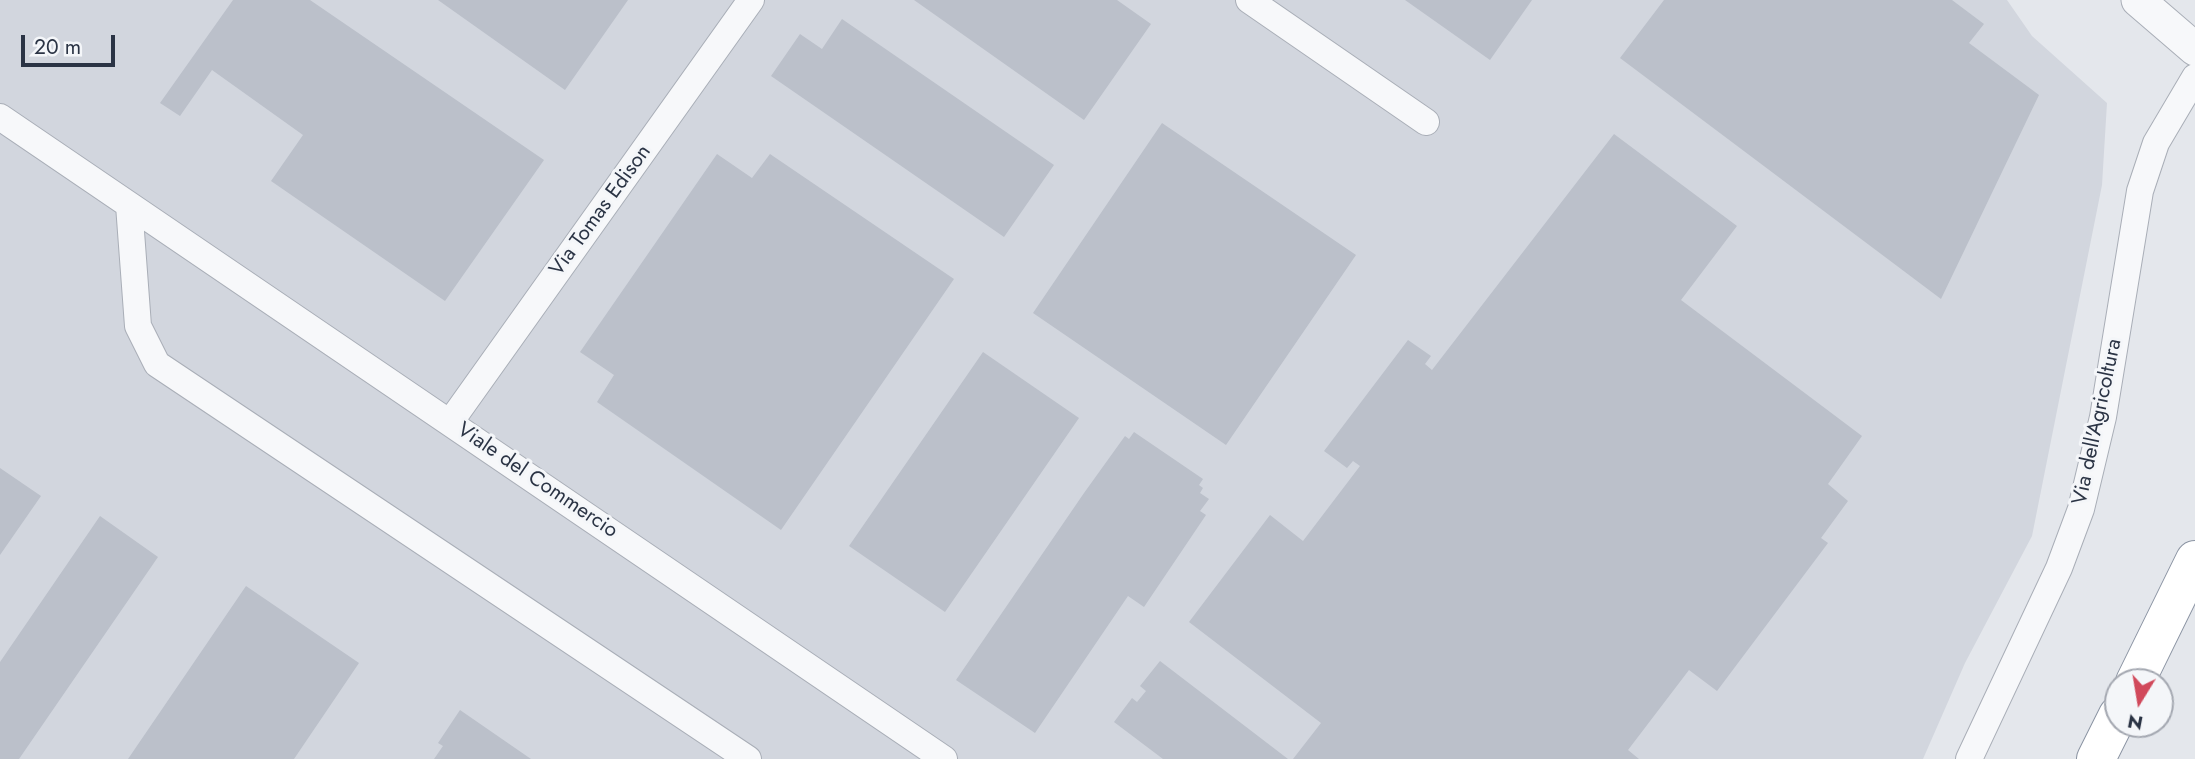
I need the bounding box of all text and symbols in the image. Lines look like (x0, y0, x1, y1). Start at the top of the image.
scale bar (24, 21, 119, 65)
text: 20 m (34, 32, 81, 62)
street label: Via Tomas Edison (545, 140, 657, 282)
street label: Via dell'Agricoltura (2068, 337, 2128, 507)
street label: Viale del Commercio (452, 418, 622, 544)
north arrow (2104, 668, 2174, 738)
text: N (2125, 707, 2145, 737)

